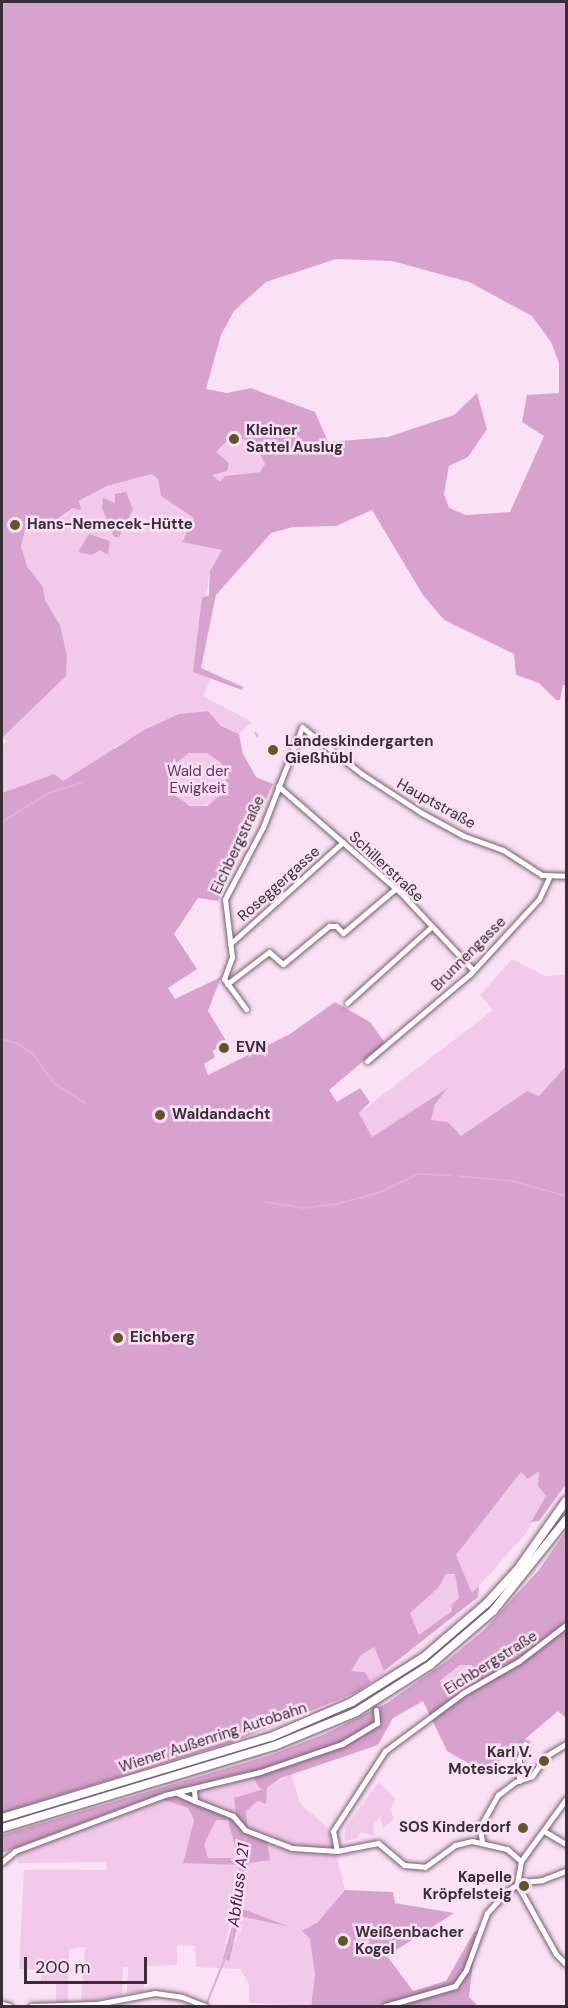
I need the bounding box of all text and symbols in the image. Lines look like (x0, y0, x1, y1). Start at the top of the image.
place label: Kleiner Sattel Auslug (246, 421, 343, 456)
marker: Kleiner Sattel Auslug (227, 432, 241, 446)
place label: Hans-Nemecek-Hütte (27, 516, 193, 534)
marker: Hans-Nemecek-Hütte (8, 518, 22, 532)
place label: Landeskindergarten Gießhübl (285, 732, 434, 767)
marker: Landeskindergarten Gießhübl (266, 743, 280, 757)
park label: Wald der Ewigkeit (167, 762, 229, 797)
street label: Hauptstraße (394, 775, 478, 833)
street label: Eichbergstraße (207, 793, 269, 897)
street label: Schillerstraße (345, 828, 427, 906)
street label: Roseggergasse (234, 843, 324, 925)
street label: Brunnengasse (428, 913, 510, 995)
place label: EVN (236, 1039, 266, 1057)
marker: EVN (217, 1041, 231, 1055)
place label: Waldandacht (172, 1106, 271, 1124)
marker: Waldandacht (153, 1108, 167, 1122)
place label: Eichberg (130, 1329, 195, 1347)
marker: Eichberg (111, 1331, 125, 1345)
street label: Eichbergstraße (441, 1627, 541, 1699)
street label: Wiener Außenring Autobahn (117, 1699, 309, 1777)
place label: Karl V. Motesiczky (448, 1743, 532, 1778)
marker: Karl V. Motesiczky (537, 1754, 551, 1768)
place label: SOS Kinderdorf (399, 1819, 511, 1837)
marker: SOS Kinderdorf (516, 1821, 530, 1835)
water label: Abfluss A21 (224, 1842, 254, 1928)
place label: Kapelle Kröpfelsteig (423, 1868, 512, 1903)
marker: Kapelle Kröpfelsteig (517, 1879, 531, 1893)
place label: Weißenbacher Kogel (355, 1923, 464, 1958)
marker: Weißenbacher Kogel (336, 1934, 350, 1948)
scale bar (27, 1945, 150, 1983)
text: 200 m (35, 1955, 91, 1979)

